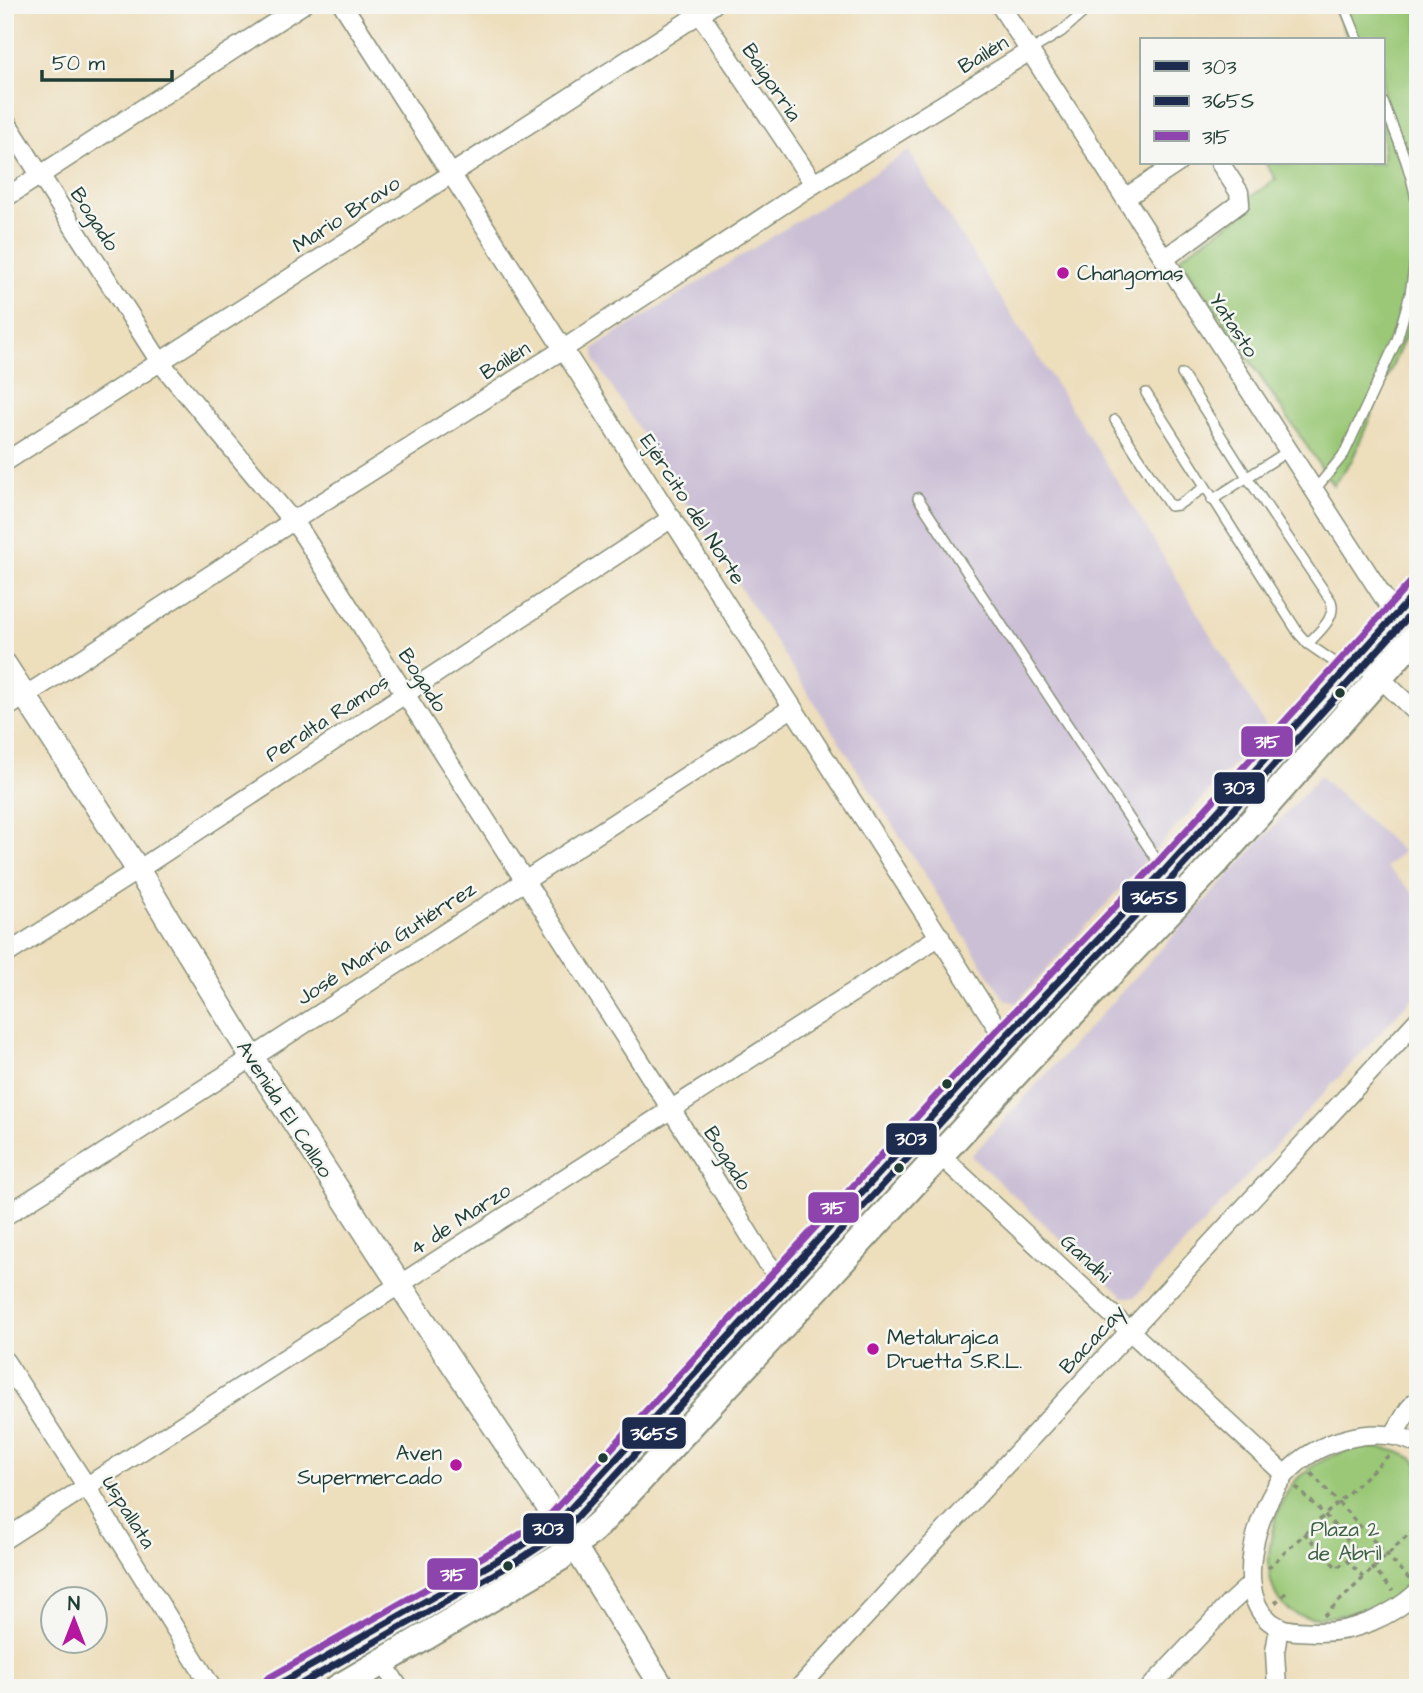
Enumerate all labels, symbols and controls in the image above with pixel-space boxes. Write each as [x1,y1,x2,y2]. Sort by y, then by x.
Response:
street label: Bailén [953,28,1014,81]
street label: Baigorria [733,37,809,128]
scale bar [42,38,172,82]
legend [1140,38,1384,164]
text: 50 m [52,49,106,78]
text: 303 [1202,53,1237,82]
text: 365S [1202,87,1254,116]
text: 315 [1202,123,1230,152]
street label: Mario Bravo [287,169,406,260]
street label: Bogado [61,182,126,258]
place label: Changomas [1077,259,1184,290]
marker: Changomas [1055,265,1071,281]
street label: Yatasto [1202,287,1265,363]
street label: Bailén [475,334,536,387]
street label: Ejército del Norte [633,428,752,590]
street label: Bogado [389,643,454,719]
street label: Peralta Ramos [260,668,395,769]
unlabelled marker [1333,686,1347,700]
line badge: 315 [1240,725,1294,758]
text: 315 [1253,729,1280,756]
line badge: 303 [1213,771,1266,805]
text: 303 [1222,775,1255,802]
street label: José María Gutiérrez [291,874,482,1012]
line badge: 365S [1121,880,1187,914]
text: 365S [1129,885,1178,912]
street label: Avenida El Callao [229,1035,340,1184]
unlabelled marker [940,1077,954,1091]
street label: Bogado [695,1121,759,1197]
line badge: 303 [885,1122,938,1156]
text: 303 [894,1126,927,1153]
unlabelled marker [892,1161,906,1175]
street label: 4 de Marzo [404,1176,517,1263]
line badge: 315 [807,1191,860,1224]
text: 315 [819,1195,846,1222]
street label: Gandhi [1054,1227,1118,1289]
street label: Bacacay [1053,1298,1134,1382]
place label: Metalurgica Druetta S.R.L. [887,1323,1022,1376]
marker: Metalurgica Druetta S.R.L. [865,1341,881,1357]
line badge: 365S [621,1416,687,1450]
text: 365S [629,1421,678,1448]
place label: Aven Supermercado [297,1439,442,1493]
unlabelled marker [596,1451,610,1465]
marker: Aven Supermercado [448,1457,464,1473]
street label: Uspallata [94,1470,163,1555]
line badge: 303 [522,1512,575,1545]
park label: Plaza 2 de Abril [1308,1515,1382,1568]
text: 303 [531,1516,564,1543]
line badge: 315 [426,1557,479,1591]
unlabelled marker [501,1559,515,1573]
text: 315 [439,1562,466,1589]
north arrow [38,1584,108,1654]
text: N [68,1591,80,1618]

